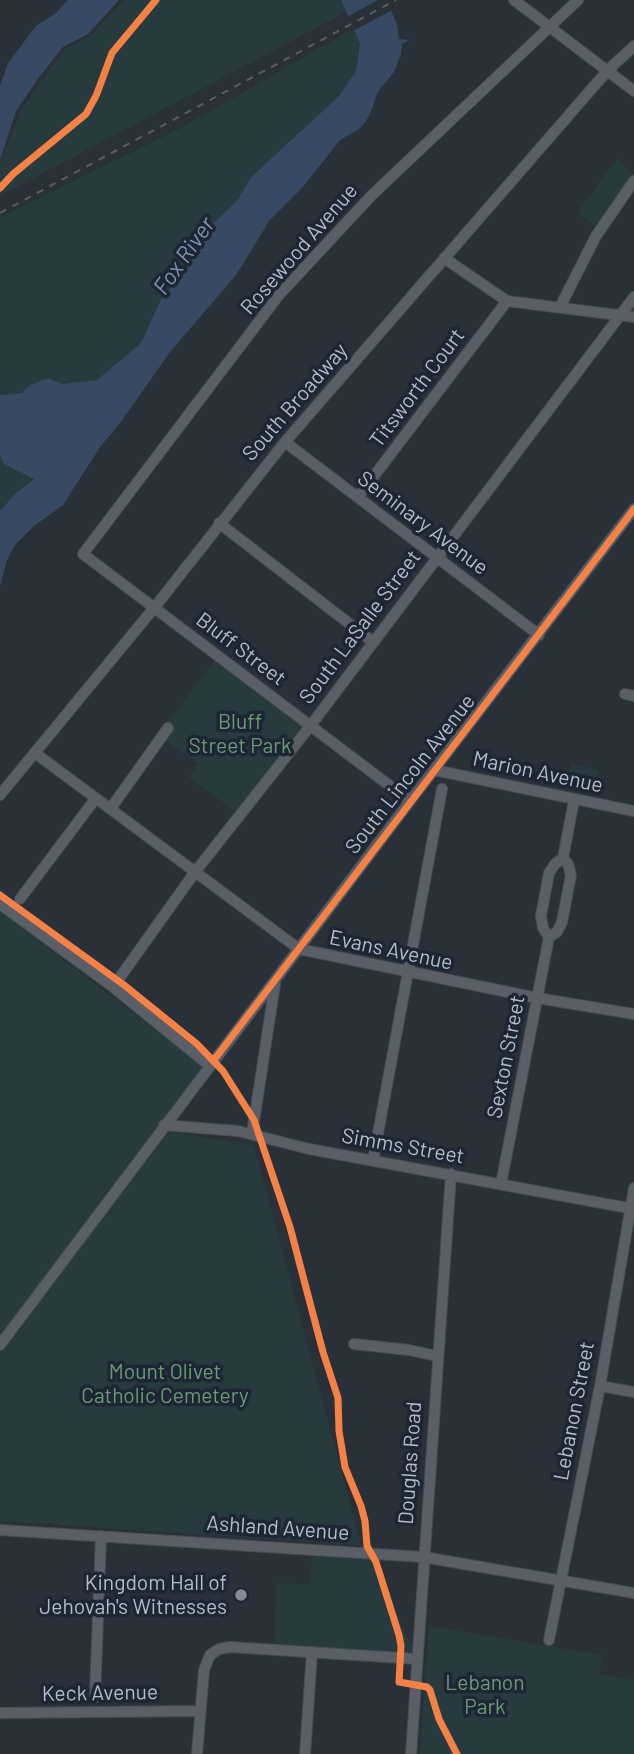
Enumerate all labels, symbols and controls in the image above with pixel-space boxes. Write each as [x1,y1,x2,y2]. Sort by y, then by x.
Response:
street label: Rosewood Avenue [235,178,363,320]
water label: Fox River [147,212,221,300]
street label: Titsworth Court [364,324,470,452]
street label: South Broadway [237,338,353,466]
street label: Seminary Avenue [353,466,493,580]
street label: South LaSalle Street [294,545,426,709]
street label: Bluff Street [191,607,291,691]
street label: South Lincoln Avenue [340,689,480,859]
park label: Bluff Street Park [189,709,291,759]
street label: Marion Avenue [471,746,605,798]
street label: Evans Avenue [327,925,455,975]
street label: Sexton Street [482,993,530,1121]
street label: Simms Street [340,1123,466,1169]
street label: Lebanon Street [548,1339,600,1483]
park label: Mount Olivet Catholic Cemetery [81,1359,249,1409]
street label: Douglas Road [393,1401,427,1525]
street label: Ashland Avenue [206,1510,350,1546]
place label: Kingdom Hall of Jehovah's Witnesses [39,1570,227,1620]
marker: Kingdom Hall of Jehovah's Witnesses [233,1587,249,1603]
park label: Lebanon Park [445,1670,525,1720]
street label: Keck Avenue [42,1679,158,1707]

